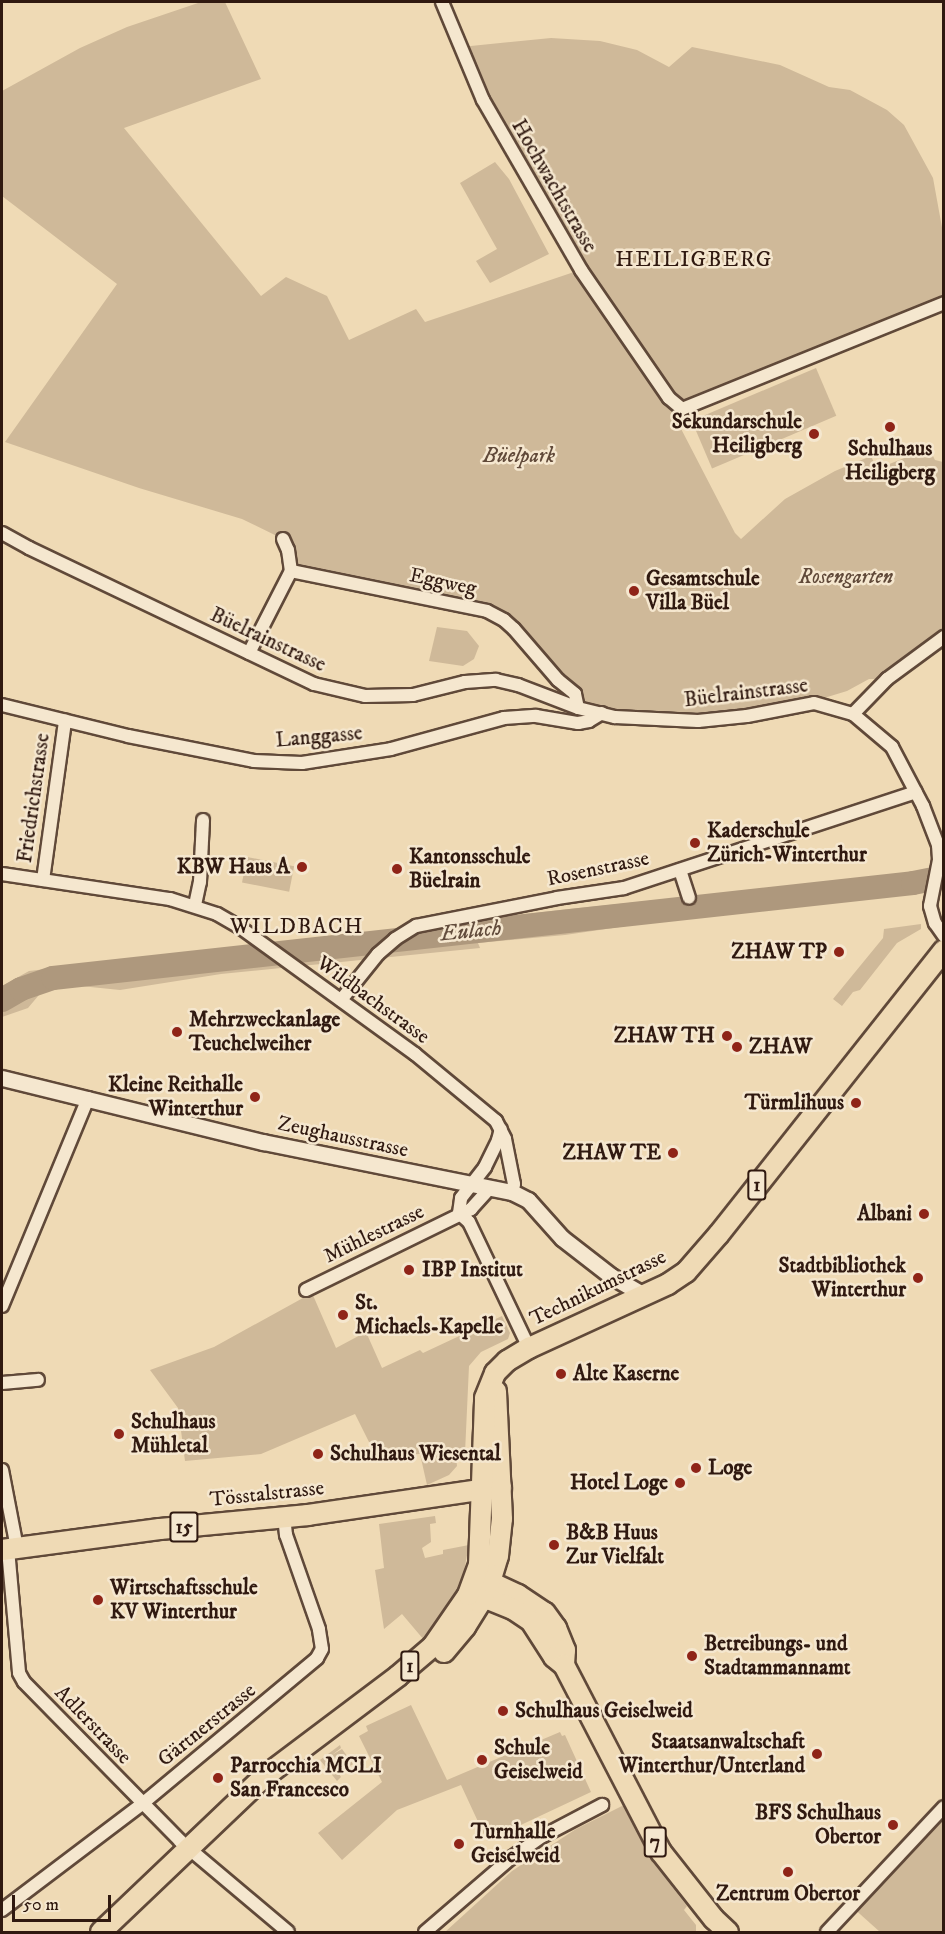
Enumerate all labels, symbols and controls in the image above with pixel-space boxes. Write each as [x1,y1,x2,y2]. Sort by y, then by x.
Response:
street label: Hochwachtstrasse [506,115,602,257]
district label: HEILIGBERG [615,247,773,273]
place label: Sekundarschule Heiligberg [672,409,802,459]
marker: Schulhaus Heiligberg [883,420,897,434]
marker: Sekundarschule Heiligberg [807,427,821,441]
place label: Schulhaus Heiligberg [845,436,935,486]
park label: Büelpark [483,443,555,469]
street label: Eggweg [407,563,479,601]
park label: Rosengarten [799,564,893,590]
place label: Gesamtschule Villa Büel [646,566,760,616]
marker: Gesamtschule Villa Büel [627,584,641,598]
street label: Büelrainstrasse [206,602,330,678]
street label: Büelrainstrasse [683,673,809,713]
street label: Langgasse [275,721,363,753]
street label: Friedrichstrasse [12,732,56,864]
place label: Kaderschule Zürich-Winterthur [707,818,867,868]
marker: Kaderschule Zürich-Winterthur [688,836,702,850]
place label: Kantonsschule Büelrain [409,844,530,894]
street label: Rosenstrasse [545,846,651,892]
place label: KBW Haus A [177,854,290,880]
marker: KBW Haus A [295,860,309,874]
marker: Kantonsschule Büelrain [390,862,404,876]
district label: WILDBACH [230,914,364,940]
water label: Eulach [439,915,503,947]
place label: ZHAW TP [731,939,827,965]
marker: ZHAW TP [832,945,846,959]
street label: Wildbachstrasse [312,951,434,1049]
place label: Mehrzweckanlage Teuchelweiher [189,1007,340,1057]
place label: ZHAW TH [614,1023,715,1049]
marker: Mehrzweckanlage Teuchelweiher [170,1025,184,1039]
marker: ZHAW TH [720,1029,734,1043]
place label: ZHAW [749,1034,812,1060]
marker: ZHAW [730,1040,744,1054]
place label: Kleine Reithalle Winterthur [108,1072,243,1122]
marker: Kleine Reithalle Winterthur [248,1090,262,1104]
place label: Türmlihuus [745,1090,844,1116]
marker: Türmlihuus [849,1096,863,1110]
street label: Zeughausstrasse [275,1111,411,1163]
place label: ZHAW TE [563,1140,661,1166]
marker: ZHAW TE [666,1146,680,1160]
road number: 1 [746,1168,768,1202]
street label: Mühlestrasse [320,1199,428,1269]
place label: Albani [857,1201,912,1227]
marker: Albani [917,1207,931,1221]
street label: Technikumstrasse [526,1244,670,1332]
place label: Stadtbibliothek Winterthur [778,1253,906,1303]
place label: IBP Institut [422,1257,523,1283]
marker: IBP Institut [400,1261,418,1279]
marker: Stadtbibliothek Winterthur [911,1271,925,1285]
place label: St. Michaels-Kapelle [355,1290,503,1340]
marker: St. Michaels-Kapelle [336,1308,350,1322]
place label: Alte Kaserne [573,1361,679,1387]
marker: Alte Kaserne [554,1367,568,1381]
place label: Schulhaus Mühletal [131,1409,215,1459]
marker: Schulhaus Mühletal [112,1427,126,1441]
place label: Schulhaus Wiesental [330,1441,501,1467]
marker: Schulhaus Wiesental [311,1447,325,1461]
place label: Loge [708,1455,752,1481]
marker: Loge [689,1461,703,1475]
place label: Hotel Loge [570,1470,668,1496]
street label: Tösstalstrasse [209,1475,325,1513]
marker: Hotel Loge [673,1476,687,1490]
road number: 15 [169,1510,199,1544]
place label: B&B Huus Zur Vielfalt [566,1520,664,1570]
marker: B&B Huus Zur Vielfalt [547,1538,561,1552]
place label: Wirtschaftsschule KV Winterthur [110,1575,258,1625]
marker: Wirtschaftsschule KV Winterthur [91,1593,105,1607]
place label: Betreibungs- und Stadtammannamt [704,1631,851,1681]
road number: 1 [400,1649,420,1683]
marker: Betreibungs- und Stadtammannamt [685,1649,699,1663]
street label: Gärtnerstrasse [153,1678,261,1772]
street label: Adlerstrasse [49,1680,137,1770]
place label: Schulhaus Geiselweid [515,1698,693,1724]
marker: Schulhaus Geiselweid [496,1704,510,1718]
place label: Staatsanwaltschaft Winterthur/Unterland [619,1729,805,1779]
place label: Schule Geiselweid [494,1735,583,1785]
marker: Staatsanwaltschaft Winterthur/Unterland [810,1747,824,1761]
place label: Parrocchia MCLI San Francesco [230,1753,382,1803]
marker: Schule Geiselweid [475,1753,489,1767]
marker: Parrocchia MCLI San Francesco [211,1771,225,1785]
place label: BFS Schulhaus Obertor [755,1800,881,1850]
marker: BFS Schulhaus Obertor [886,1818,900,1832]
place label: Turnhalle Geiselweid [471,1819,560,1869]
road number: 7 [643,1825,667,1859]
marker: Turnhalle Geiselweid [452,1837,466,1851]
marker: Zentrum Obertor [781,1865,795,1879]
place label: Zentrum Obertor [716,1881,860,1907]
scale bar [15,1883,114,1921]
text: 50 m [23,1894,59,1916]

